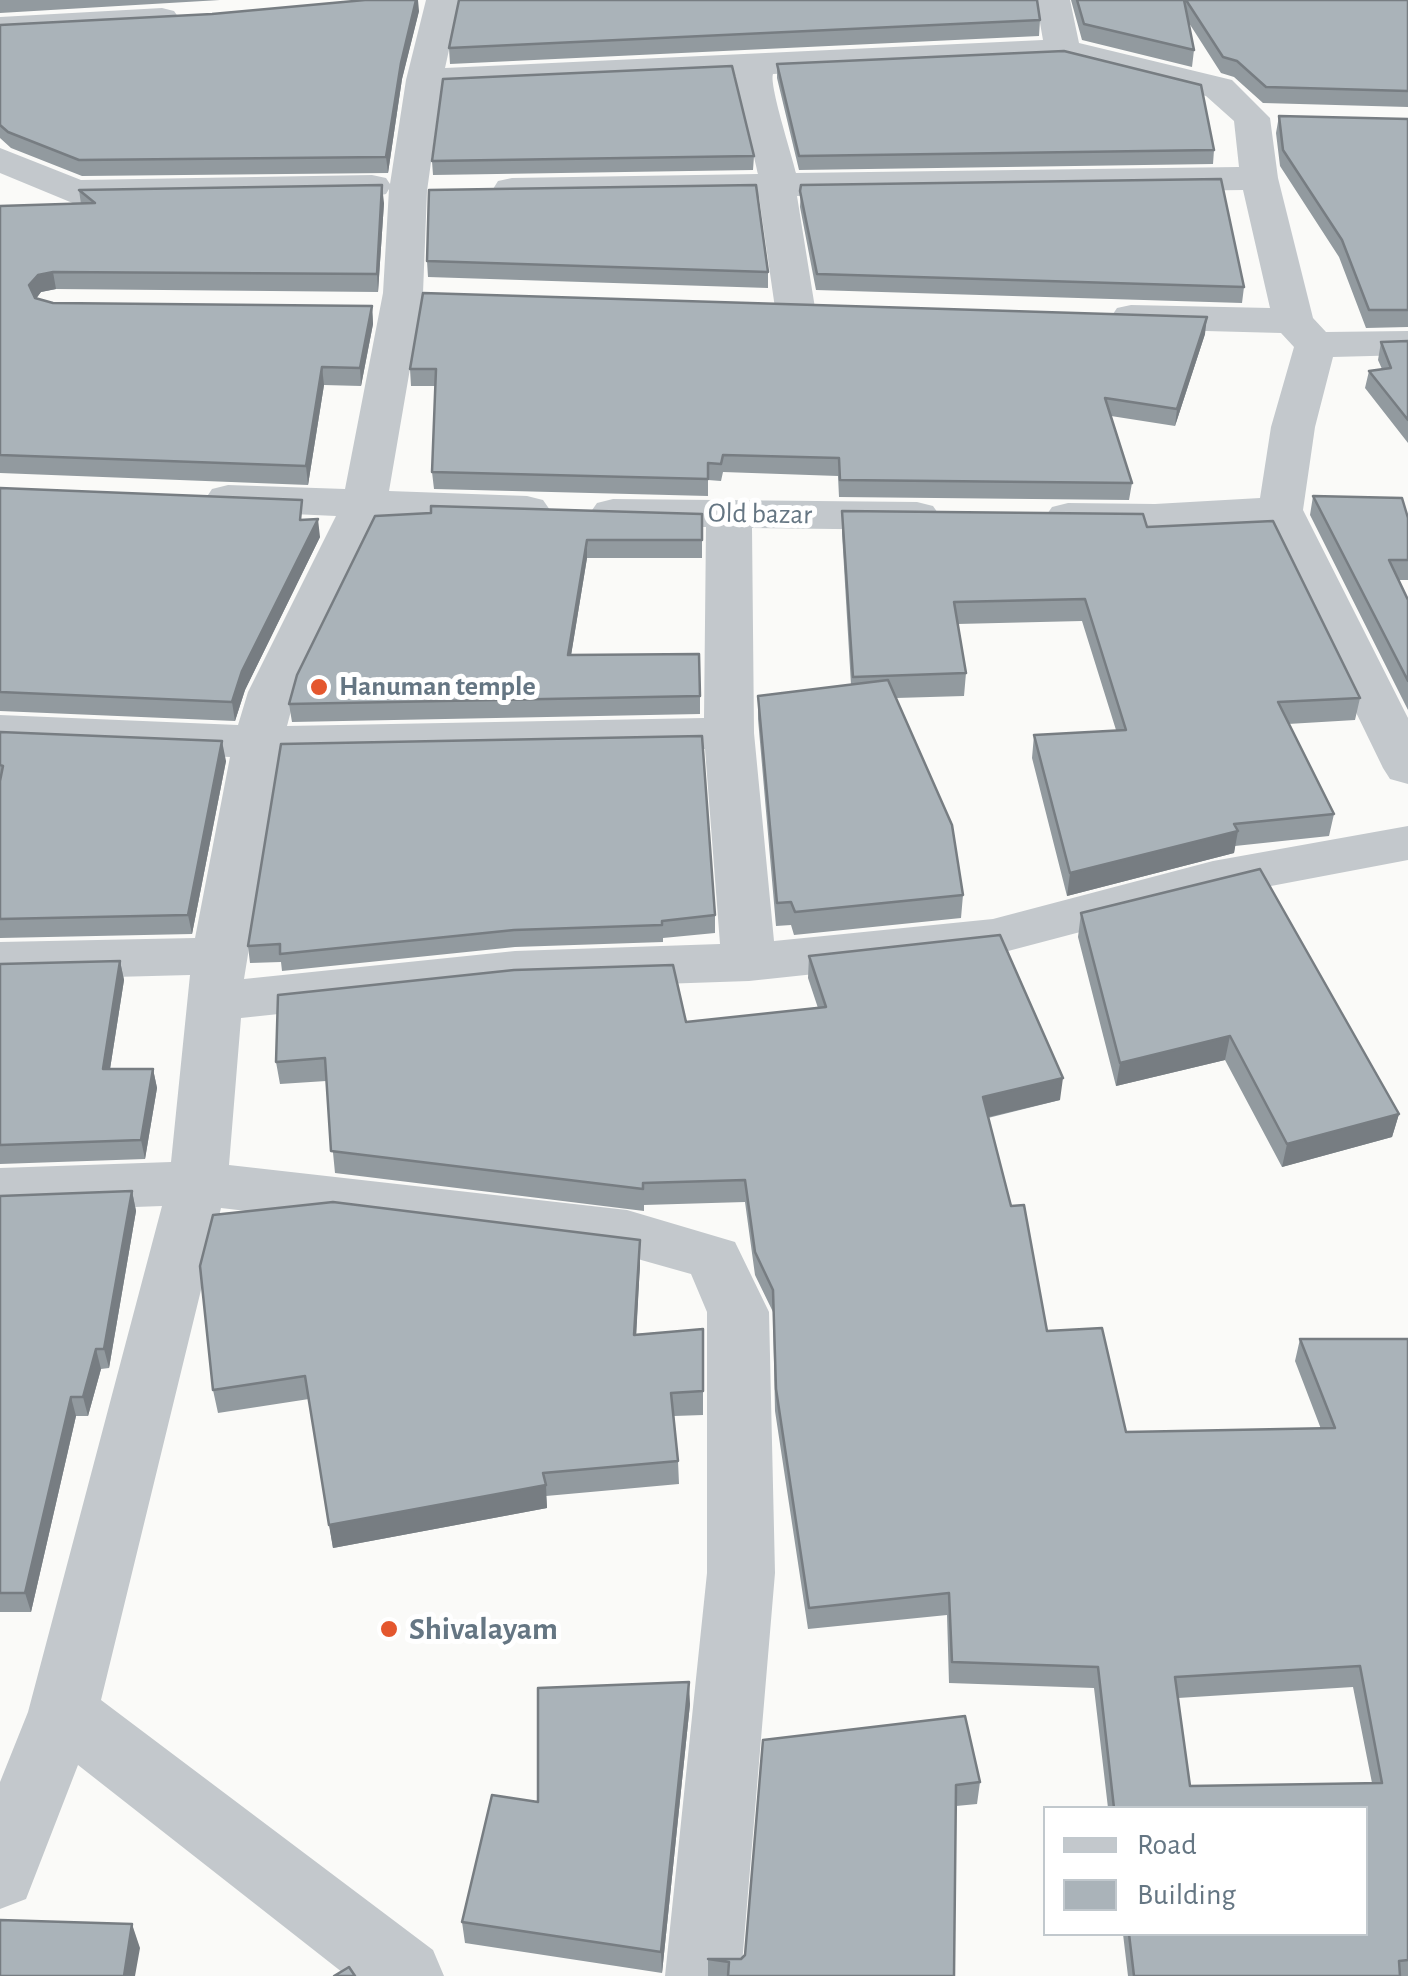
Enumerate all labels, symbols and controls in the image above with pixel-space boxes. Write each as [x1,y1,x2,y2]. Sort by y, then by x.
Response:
street label: Old bazar [708,496,812,532]
place label: Hanuman temple [339,670,536,704]
marker: Hanuman temple [308,676,330,698]
place label: Shivalayam [409,1610,558,1648]
marker: Shivalayam [378,1618,400,1640]
legend [1043,1806,1368,1936]
text: Road [1137,1830,1197,1860]
text: Building [1137,1880,1236,1910]

